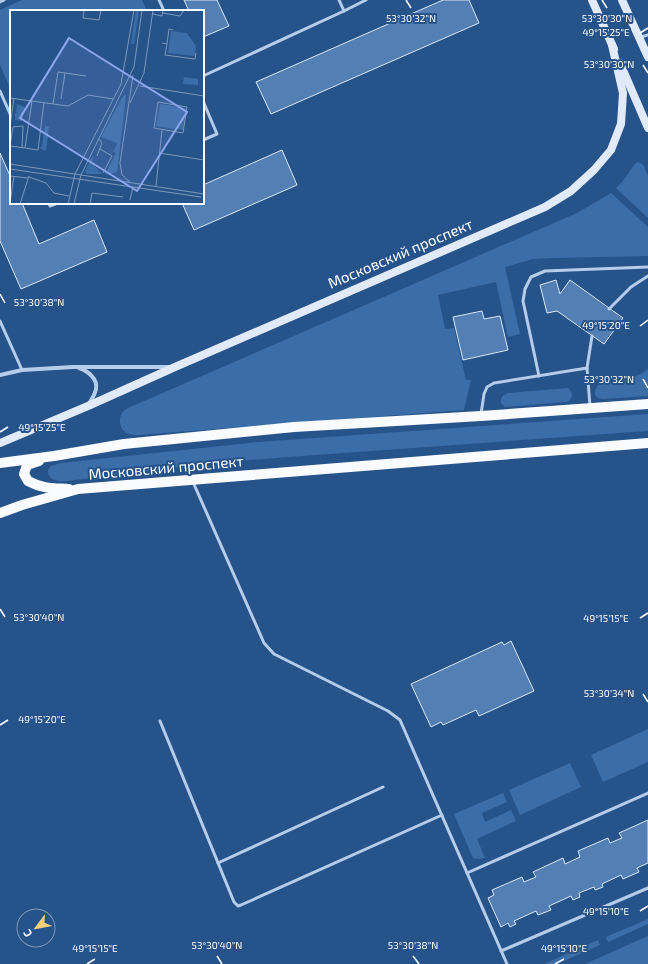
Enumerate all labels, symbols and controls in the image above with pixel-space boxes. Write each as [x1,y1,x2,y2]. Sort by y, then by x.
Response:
inset map [10,10,204,204]
text: 53°30'32"N [386,12,436,24]
text: 53°30'30"N [582,12,632,24]
text: 49°15'25"E [582,26,630,38]
text: 53°30'30"N [584,58,634,70]
street label: Московский проспект [325,214,475,292]
text: 53°30'38"N [14,296,64,308]
text: 49°15'20"E [582,319,630,331]
text: 53°30'32"N [584,373,634,385]
text: 49°15'25"E [18,421,66,433]
street label: Московский проспект [88,451,244,483]
text: 53°30'40"N [14,611,64,623]
text: 49°15'15"E [583,612,629,624]
text: 53°30'34"N [584,687,634,699]
text: 49°15'20"E [18,713,66,725]
text: 49°15'10"E [583,905,629,917]
north arrow [16,908,56,948]
text: С [20,927,34,940]
text: 53°30'40"N [192,939,242,951]
text: 53°30'38"N [388,939,438,951]
text: 49°15'15"E [72,942,118,954]
text: 49°15'10"E [541,942,587,954]

